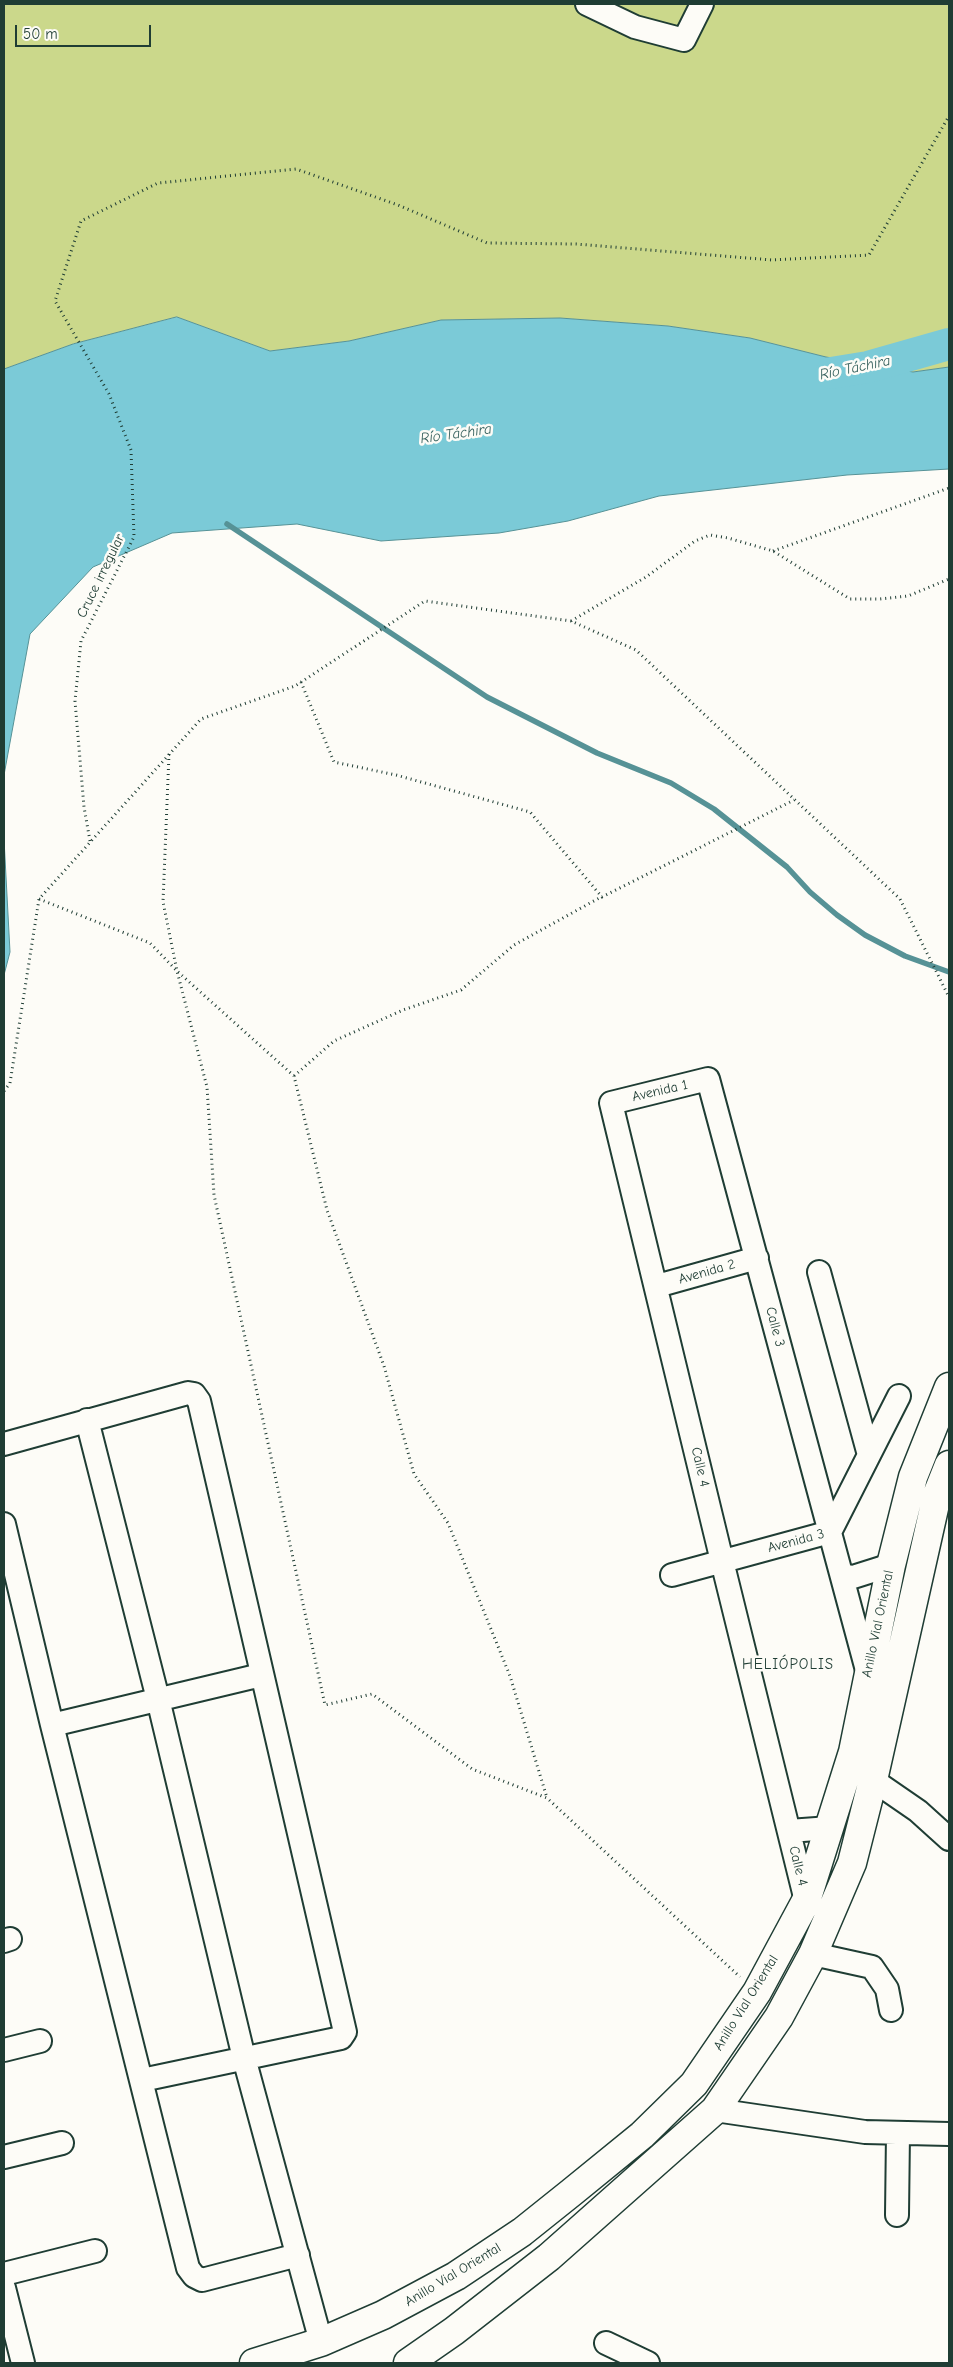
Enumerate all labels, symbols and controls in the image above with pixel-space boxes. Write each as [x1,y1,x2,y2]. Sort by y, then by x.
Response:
scale bar [18,15,154,47]
text: 50 m [23,25,58,43]
water label: Río Táchira [818,352,892,384]
water label: Río Táchira [419,420,493,448]
street label: Cruce irregular [73,531,129,621]
street label: Avenida 1 [631,1076,689,1106]
street label: Avenida 2 [677,1256,737,1288]
street label: Calle 3 [762,1305,788,1349]
street label: Calle 4 [687,1445,713,1489]
street label: Avenida 3 [766,1525,826,1557]
street label: Anillo Vial Oriental [858,1569,898,1679]
district label: HELIÓPOLIS [741,1656,835,1674]
street label: Calle 4 [785,1844,811,1888]
street label: Anillo Vial Oriental [710,1952,782,2054]
street label: Anillo Vial Oriental [402,2240,504,2310]

